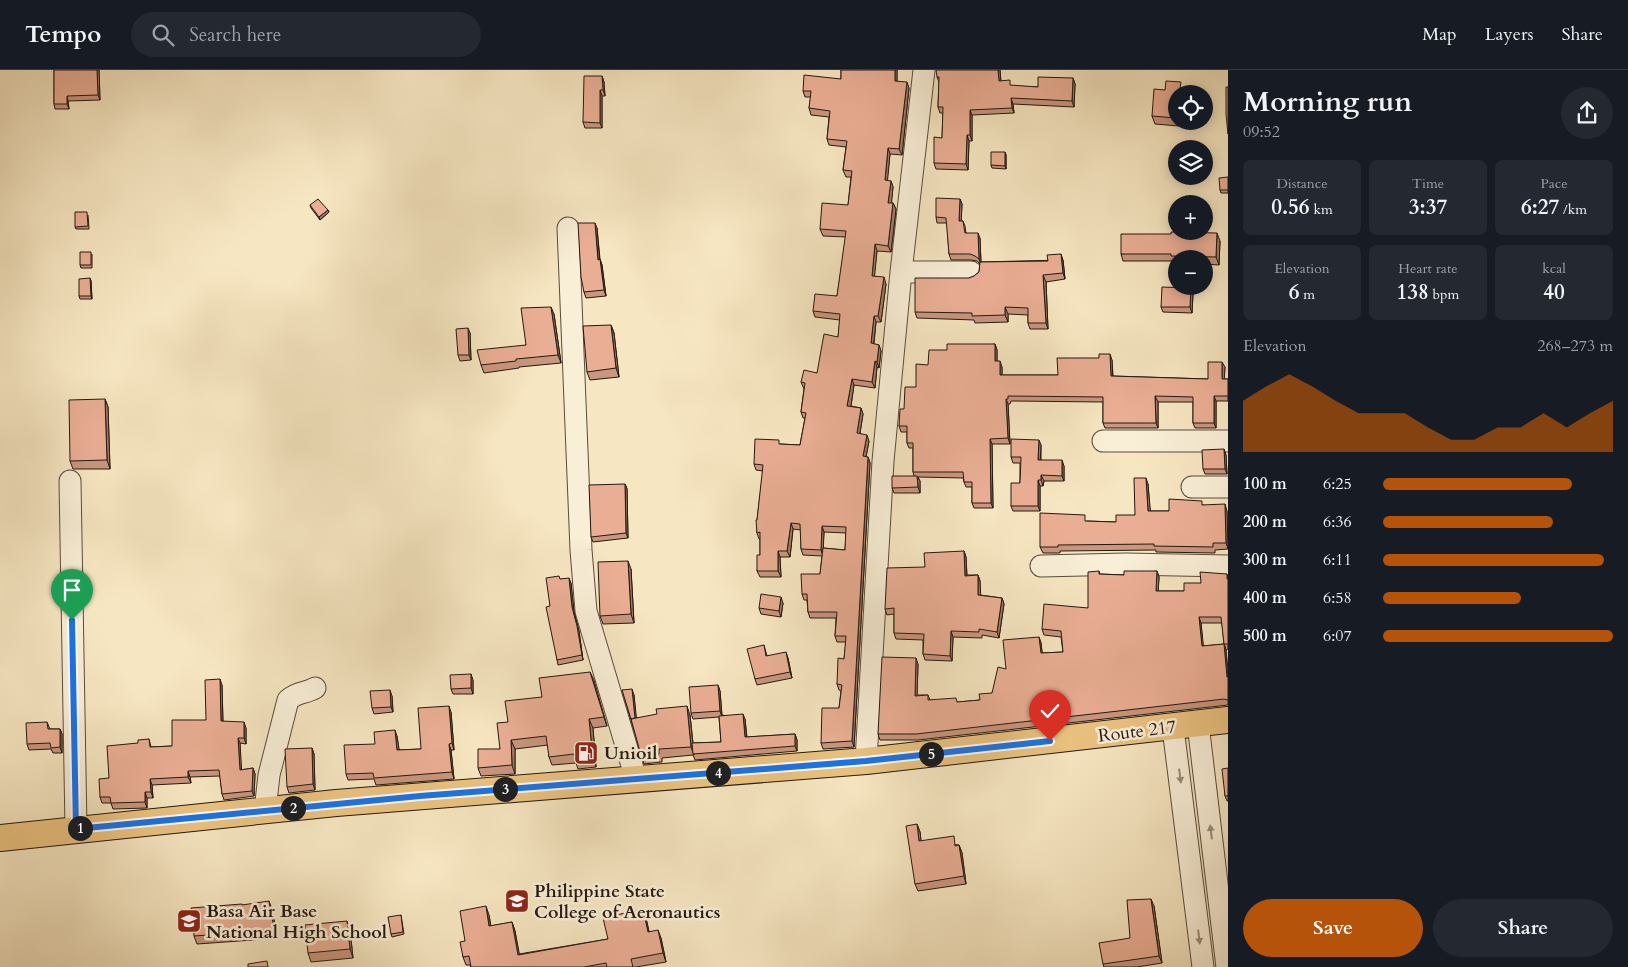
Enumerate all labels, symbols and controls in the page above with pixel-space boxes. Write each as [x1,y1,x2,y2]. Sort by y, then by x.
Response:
search box [131,12,481,57]
text: Tempo [25,18,101,51]
icon: search [149,21,177,49]
text: Search here [189,22,281,48]
text: Map [1422,22,1457,47]
text: Layers [1485,22,1534,47]
text: Share [1562,22,1603,47]
text: Morning run [1243,83,1412,121]
map controls [1168,85,1213,295]
button: locate [1168,85,1213,130]
button: share [1561,87,1613,139]
text: 09:52 [1243,121,1280,143]
button: layers [1168,140,1213,185]
text: Distance [1276,174,1328,193]
text: Time [1412,174,1444,193]
text: Pace [1540,174,1568,193]
text: 0.56 [1271,193,1310,222]
text: 3:37 [1409,193,1447,222]
text: 6:27 [1521,193,1559,222]
button: + [1168,195,1213,240]
text: km [1310,200,1333,219]
text: /km [1559,200,1587,219]
button: − [1168,250,1213,295]
text: Elevation [1274,259,1330,278]
text: Heart rate [1398,259,1458,278]
text: kcal [1542,259,1566,278]
text: 6 [1289,278,1300,307]
text: 138 [1397,278,1429,307]
text: 40 [1543,278,1565,307]
text: m [1300,285,1315,304]
text: bpm [1429,285,1459,304]
text: Elevation [1243,335,1307,357]
text: 268–273 m [1537,335,1613,357]
text: 100 m [1243,473,1287,495]
text: 6:25 [1323,473,1352,495]
text: 200 m [1243,511,1287,533]
text: 6:36 [1323,511,1352,533]
text: 300 m [1243,549,1287,571]
text: 6:11 [1323,549,1352,571]
pin [51,569,93,620]
icon: arrive [58,576,86,604]
text: 400 m [1243,587,1287,609]
text: 6:58 [1323,587,1352,609]
text: 500 m [1243,625,1287,647]
text: 6:07 [1323,625,1352,647]
pin [1029,690,1071,741]
icon: check [1036,697,1064,725]
street label: Route 217 [1097,714,1178,749]
fuel station icon: Unioil [573,740,599,766]
place label: Unioil [604,741,658,766]
pin: 5 [918,742,944,766]
text: 5 [928,745,935,764]
pin: 4 [706,760,730,786]
text: 4 [715,764,722,783]
one-way arrow [1176,768,1184,784]
pin: 3 [492,776,518,802]
text: 3 [502,780,509,799]
pin: 2 [280,796,306,820]
text: 2 [290,799,297,818]
pin: 1 [68,816,92,840]
text: 1 [77,819,84,838]
one-way arrow [1207,823,1215,839]
place label: Philippine State College of Aeronautics [534,879,720,925]
school or university icon: Philippine State College of Aeronautics [504,888,530,914]
place label: Basa Air Base National High School [206,899,387,945]
button: Save [1243,899,1423,957]
button: Share [1433,899,1613,957]
school or university icon: Basa Air Base National High School [176,908,202,934]
one-way arrow [1195,930,1203,946]

